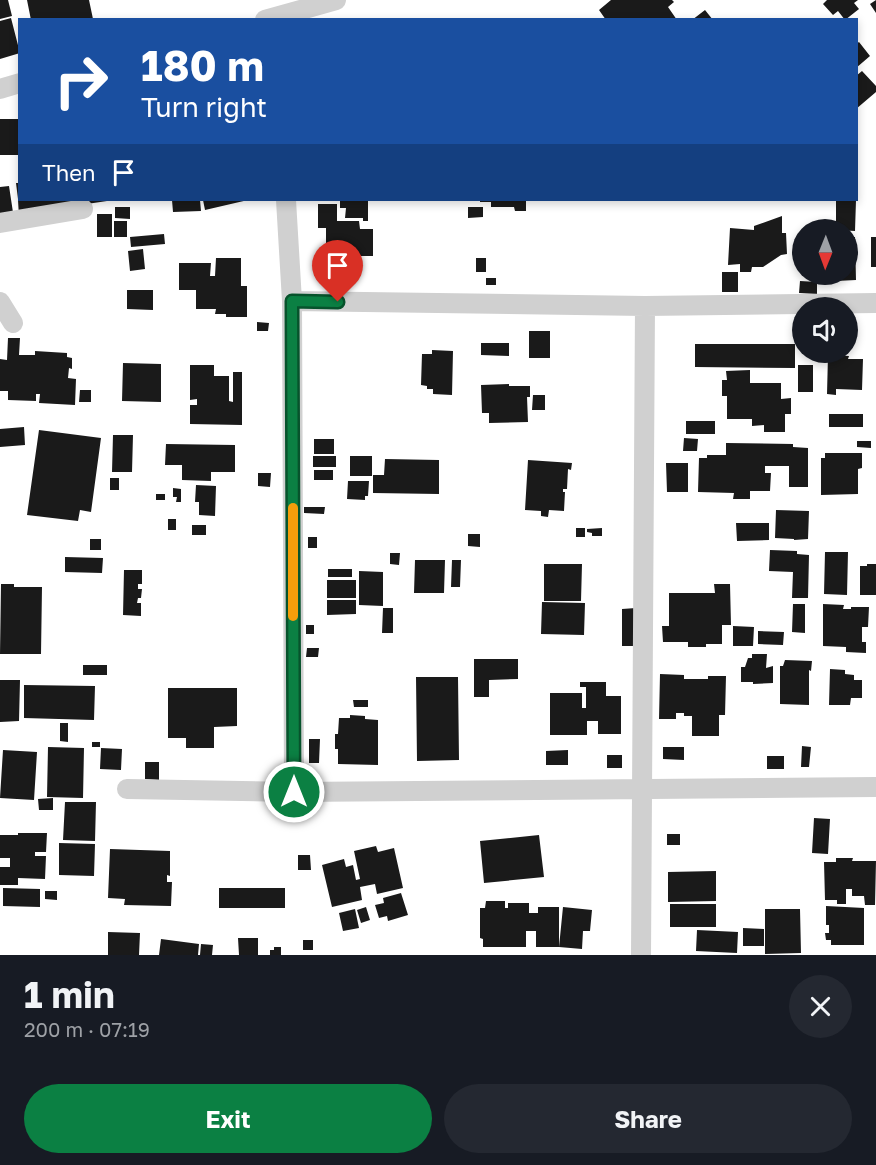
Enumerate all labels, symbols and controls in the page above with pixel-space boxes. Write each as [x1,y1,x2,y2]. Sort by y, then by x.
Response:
text: 180 m [141,40,264,90]
icon: right [42,42,120,120]
text: Turn right [141,91,267,123]
icon: arrive [107,156,140,189]
text: Then [42,159,95,186]
north arrow [792,219,858,285]
map controls [792,219,858,363]
pin [312,240,363,302]
icon: arrive [321,249,354,282]
button: sound [792,297,858,363]
position arrow [262,760,326,824]
text: 1 min [24,973,115,1016]
button: close [789,975,852,1038]
text: 200 m · 07:19 [24,1017,150,1041]
button: Exit [24,1084,432,1153]
button: Share [444,1084,852,1153]

